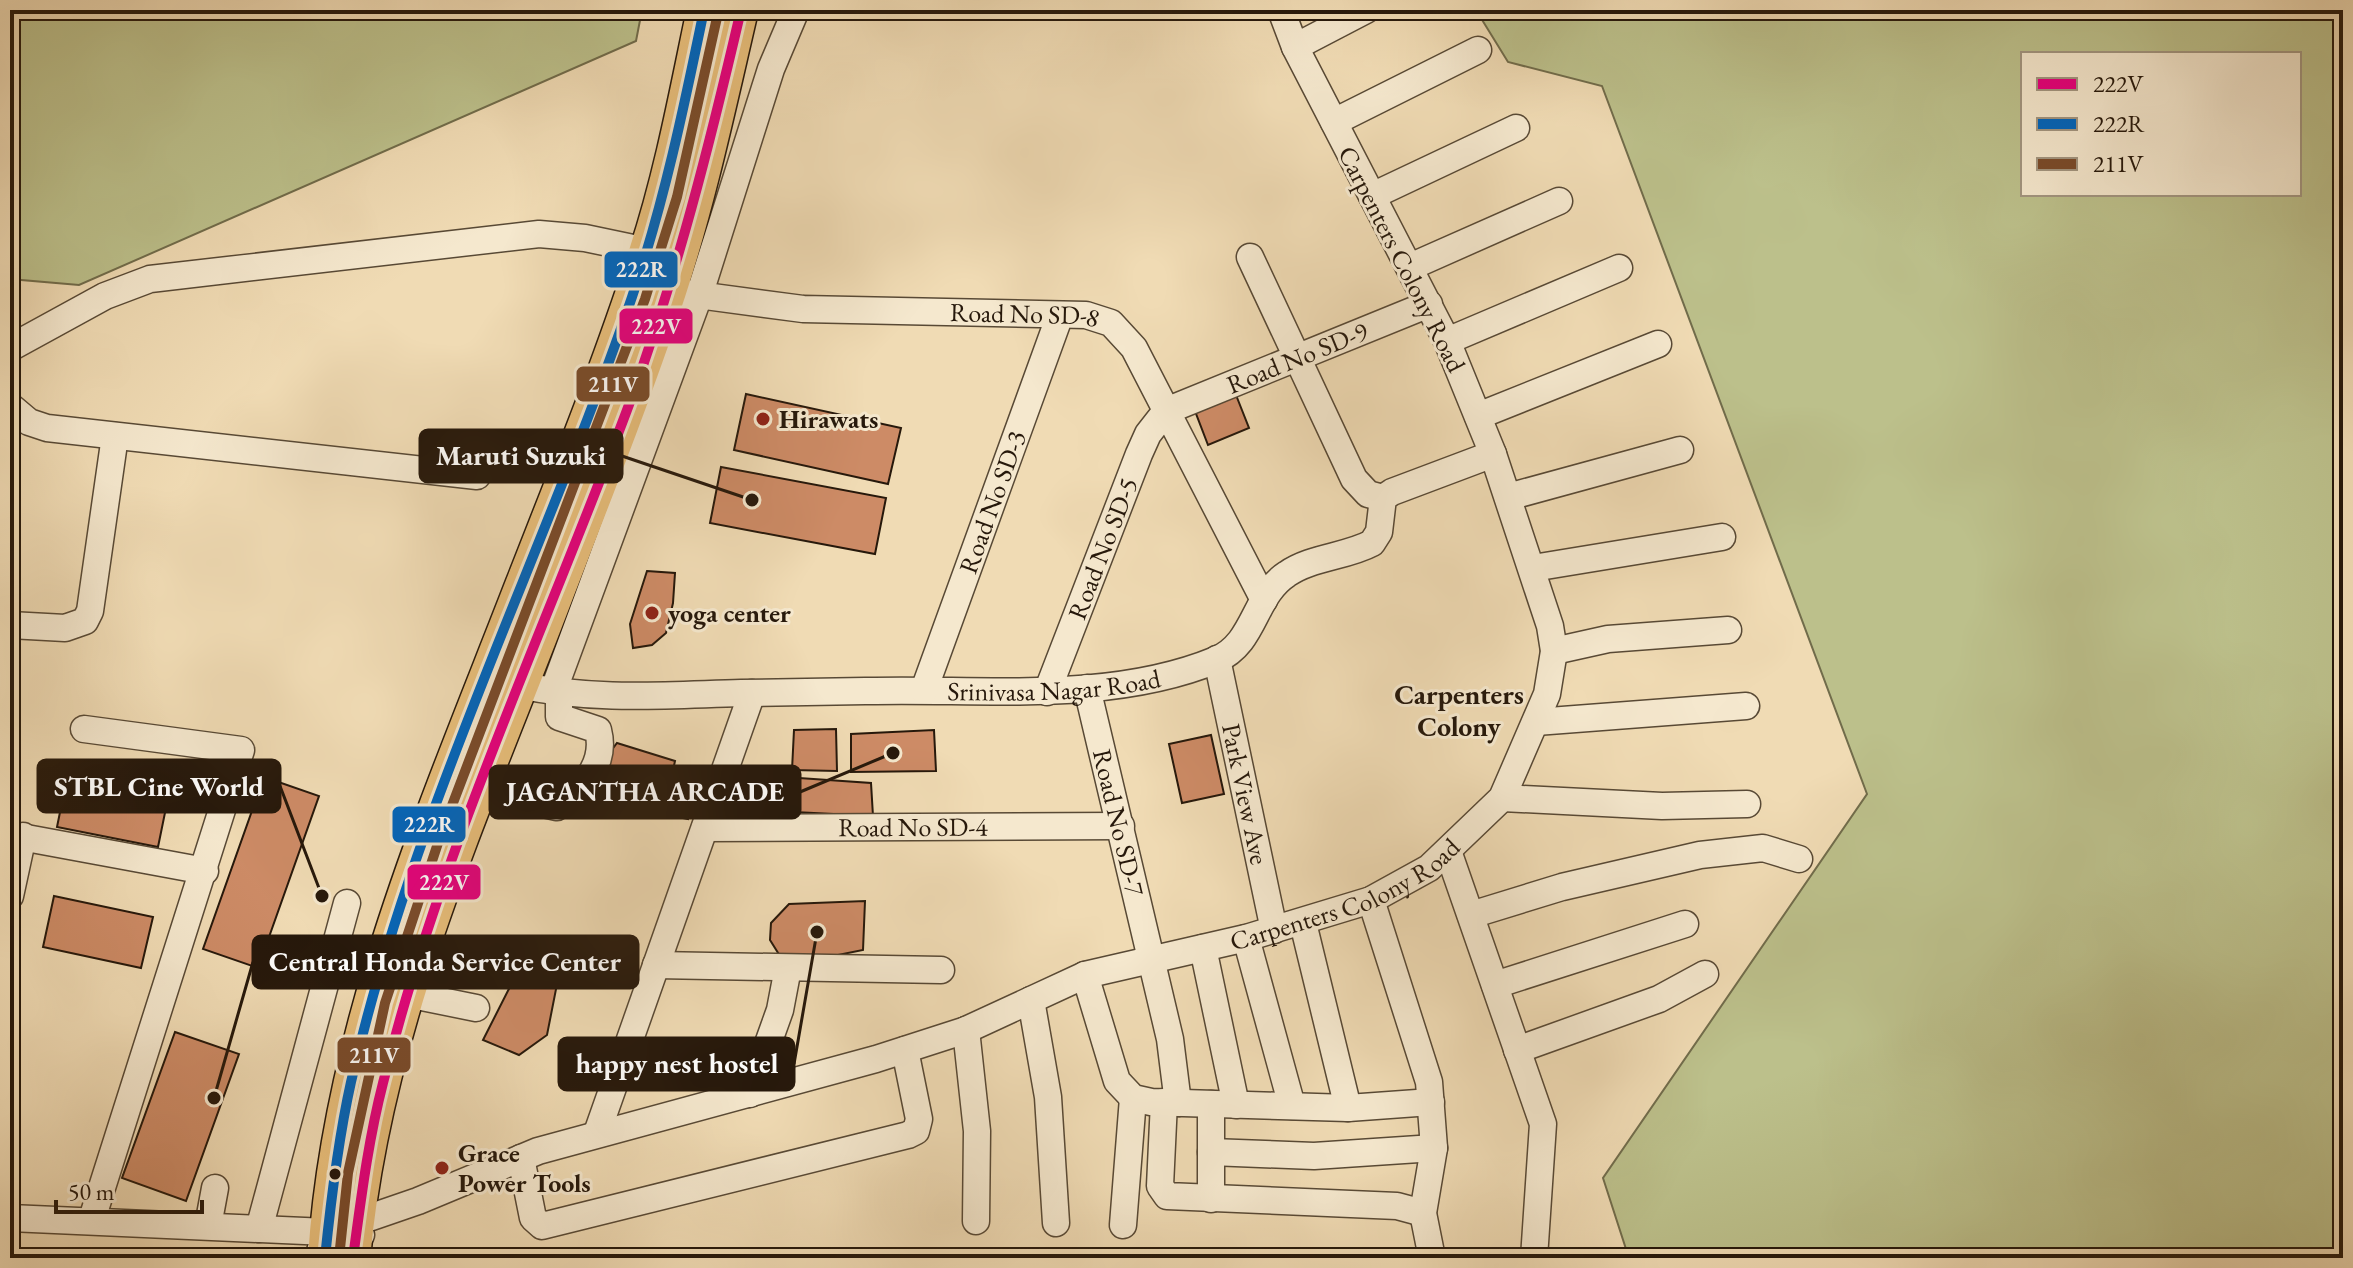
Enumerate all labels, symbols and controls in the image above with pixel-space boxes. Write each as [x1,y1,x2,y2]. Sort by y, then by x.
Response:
legend [2021,52,2301,196]
text: 222V [2093,68,2145,99]
text: 222R [2093,108,2146,139]
street label: Carpenters Colony Road [1330,140,1474,378]
text: 211V [2093,148,2145,179]
line badge: 222R [603,250,679,289]
text: 222R [615,255,667,284]
street label: Road No SD-8 [950,295,1104,335]
line badge: 222V [618,307,694,345]
text: 222V [631,312,682,341]
street label: Road No SD-9 [1222,313,1373,402]
line badge: 211V [575,365,651,403]
text: 211V [588,370,639,399]
place label: Hirawats [779,402,878,436]
marker: Hirawats [754,410,772,428]
street label: Road No SD-3 [951,426,1034,578]
callout: Maruti Suzuki [420,430,622,482]
text: Maruti Suzuki [436,437,606,473]
street label: Road No SD-5 [1060,472,1145,624]
place label: yoga center [668,596,791,630]
marker: yoga center [643,604,661,622]
street label: Srinivasa Nagar Road [947,661,1164,708]
district label: Carpenters Colony [1394,676,1524,744]
street label: Park View Ave [1214,721,1277,868]
street label: Road No SD-7 [1085,746,1153,900]
callout: STBL Cine World [38,760,280,812]
callout: JAGANTHA ARCADE [490,766,800,818]
text: STBL Cine World [54,768,265,804]
text: JAGANTHA ARCADE [503,773,784,809]
line badge: 222R [391,805,467,844]
text: 222R [403,810,455,839]
street label: Road No SD-4 [838,810,988,844]
street label: Carpenters Colony Road [1227,830,1468,958]
line badge: 222V [406,863,482,901]
text: 222V [419,868,470,897]
callout: Central Honda Service Center [253,936,638,988]
text: Central Honda Service Center [269,943,622,979]
line badge: 211V [336,1036,412,1074]
callout: happy nest hostel [559,1038,794,1090]
text: 211V [349,1041,400,1070]
text: happy nest hostel [575,1045,779,1081]
place label: Grace Power Tools [458,1136,591,1200]
marker: Grace Power Tools [433,1159,451,1177]
scale bar [56,1164,202,1214]
unlabelled marker [327,1166,343,1182]
text: 50 m [68,1176,115,1207]

